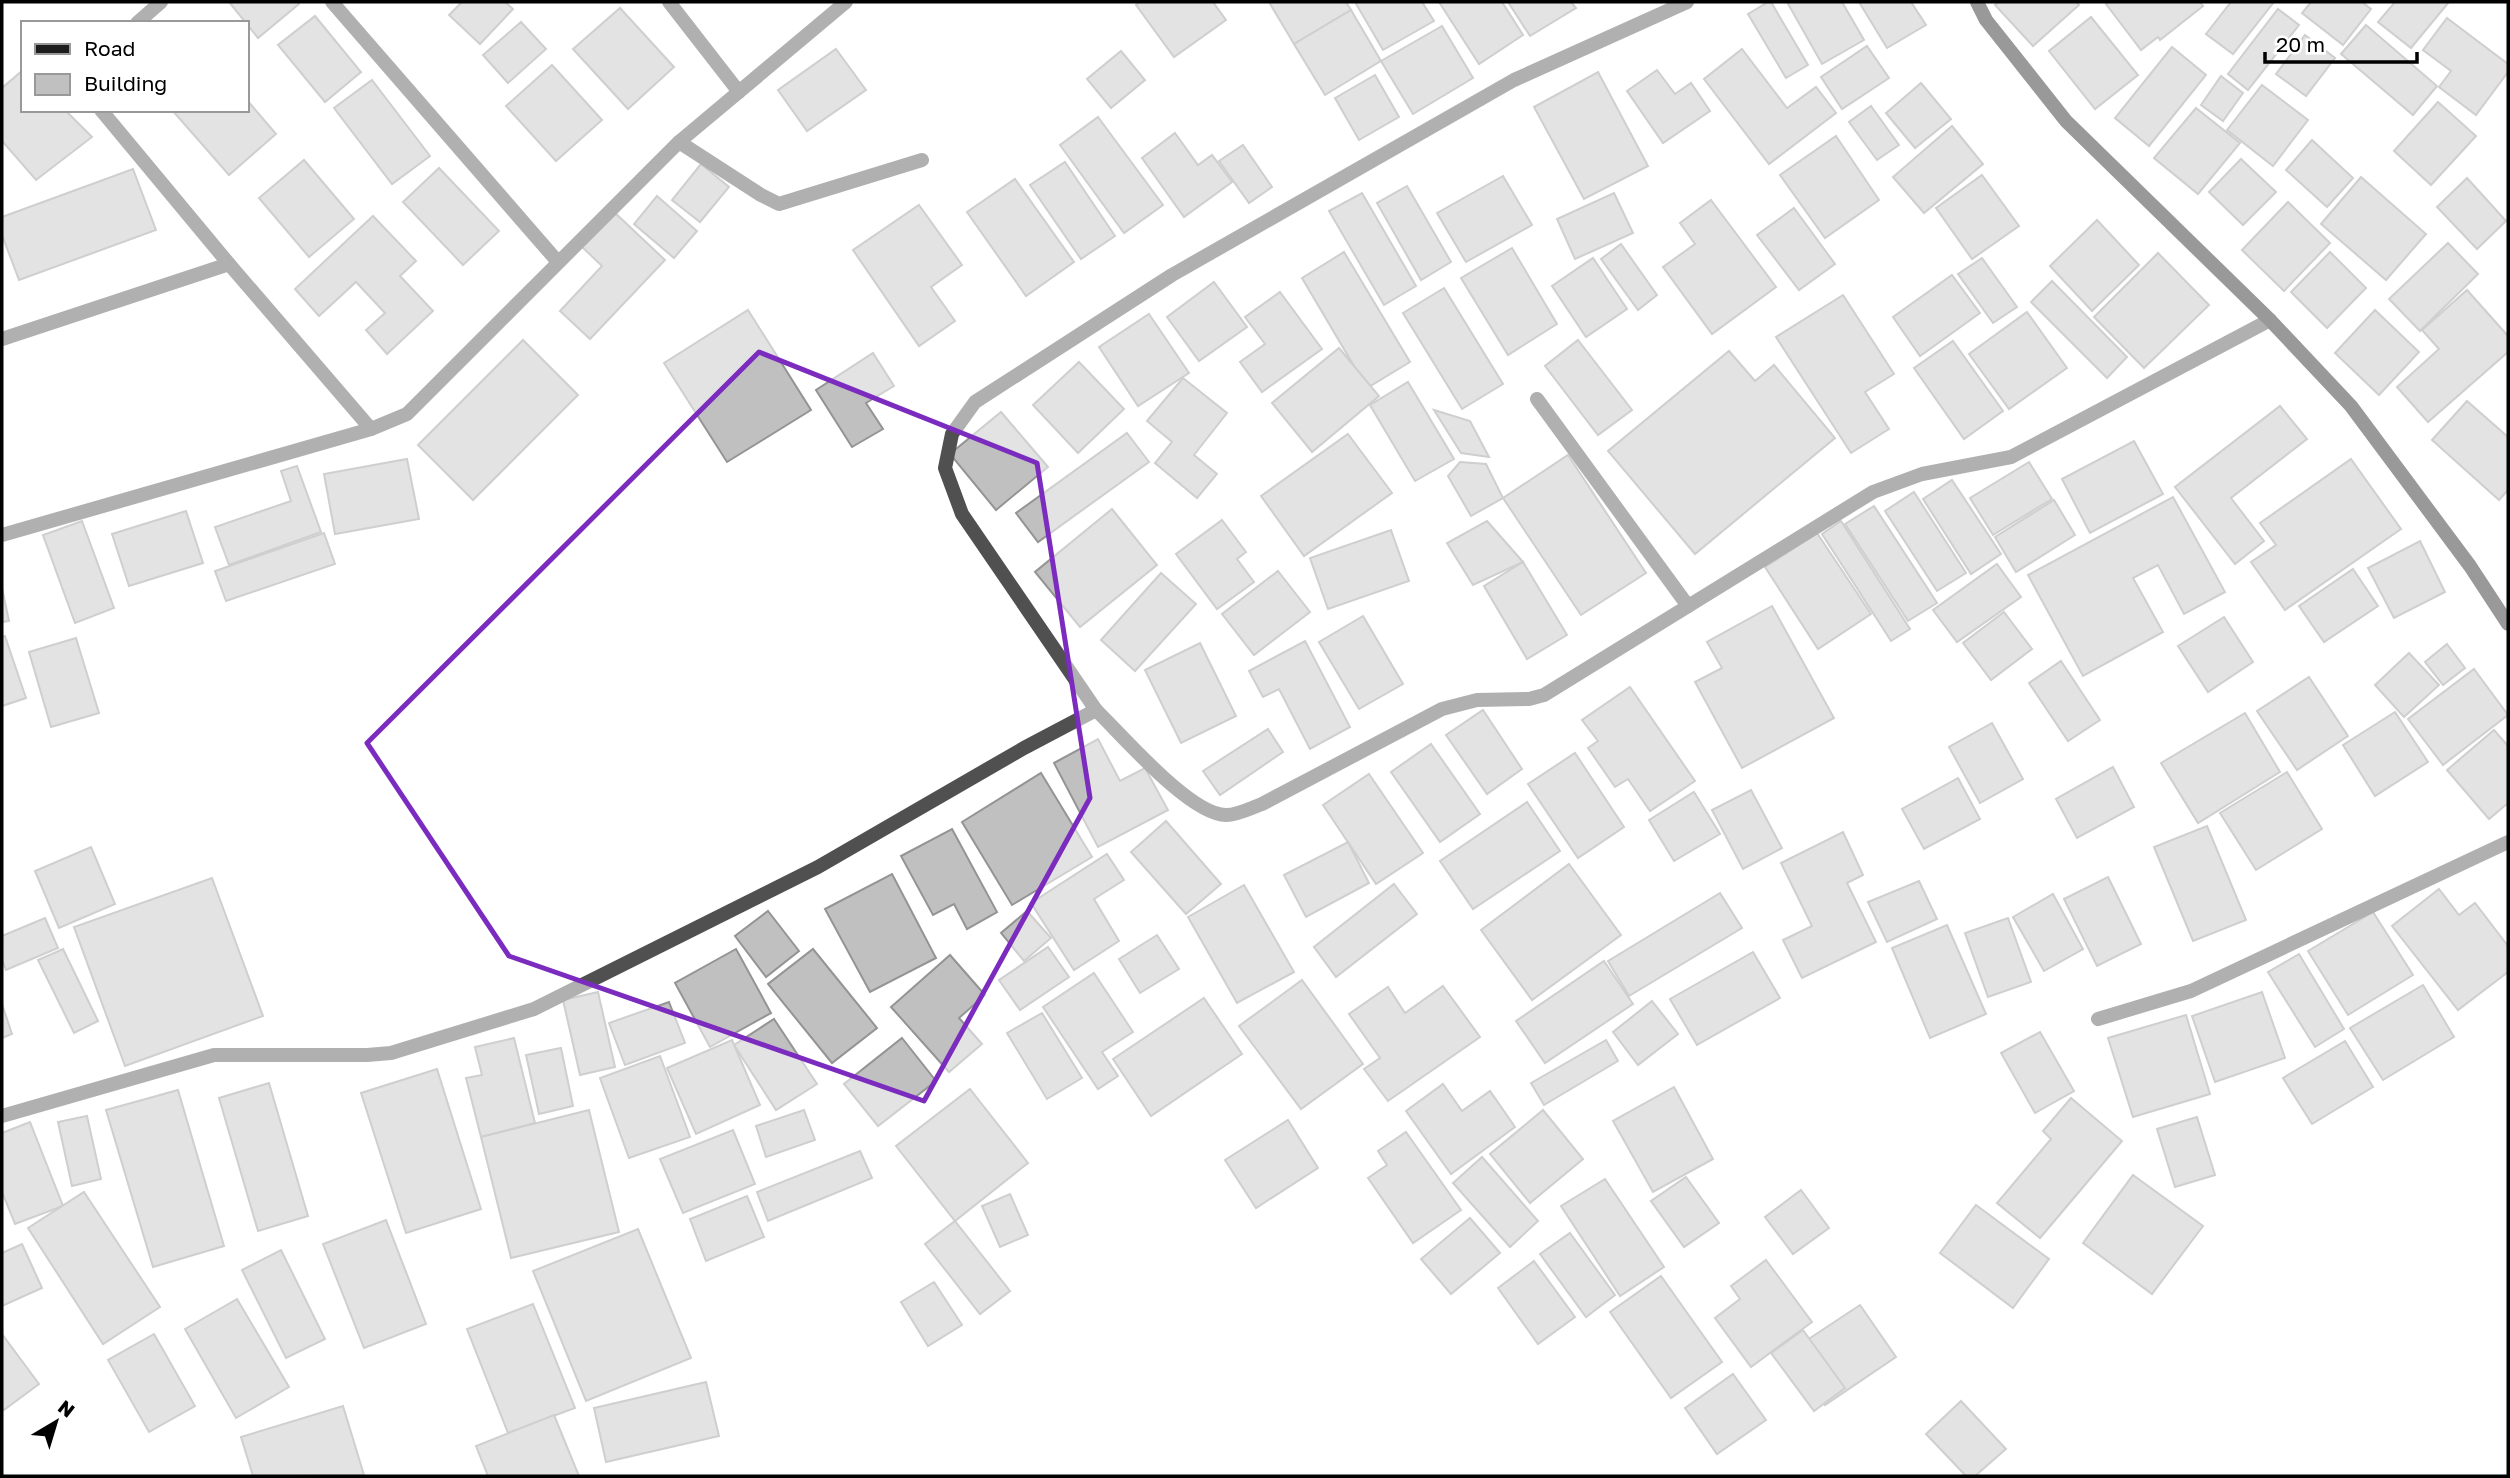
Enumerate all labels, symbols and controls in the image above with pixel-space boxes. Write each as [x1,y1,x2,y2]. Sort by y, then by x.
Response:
legend [21,21,248,112]
scale bar [2265,21,2417,65]
text: 20 m [2276,31,2325,57]
text: Road [84,35,135,61]
text: Building [84,70,167,96]
north arrow [21,1387,91,1457]
text: N [54,1395,80,1422]

